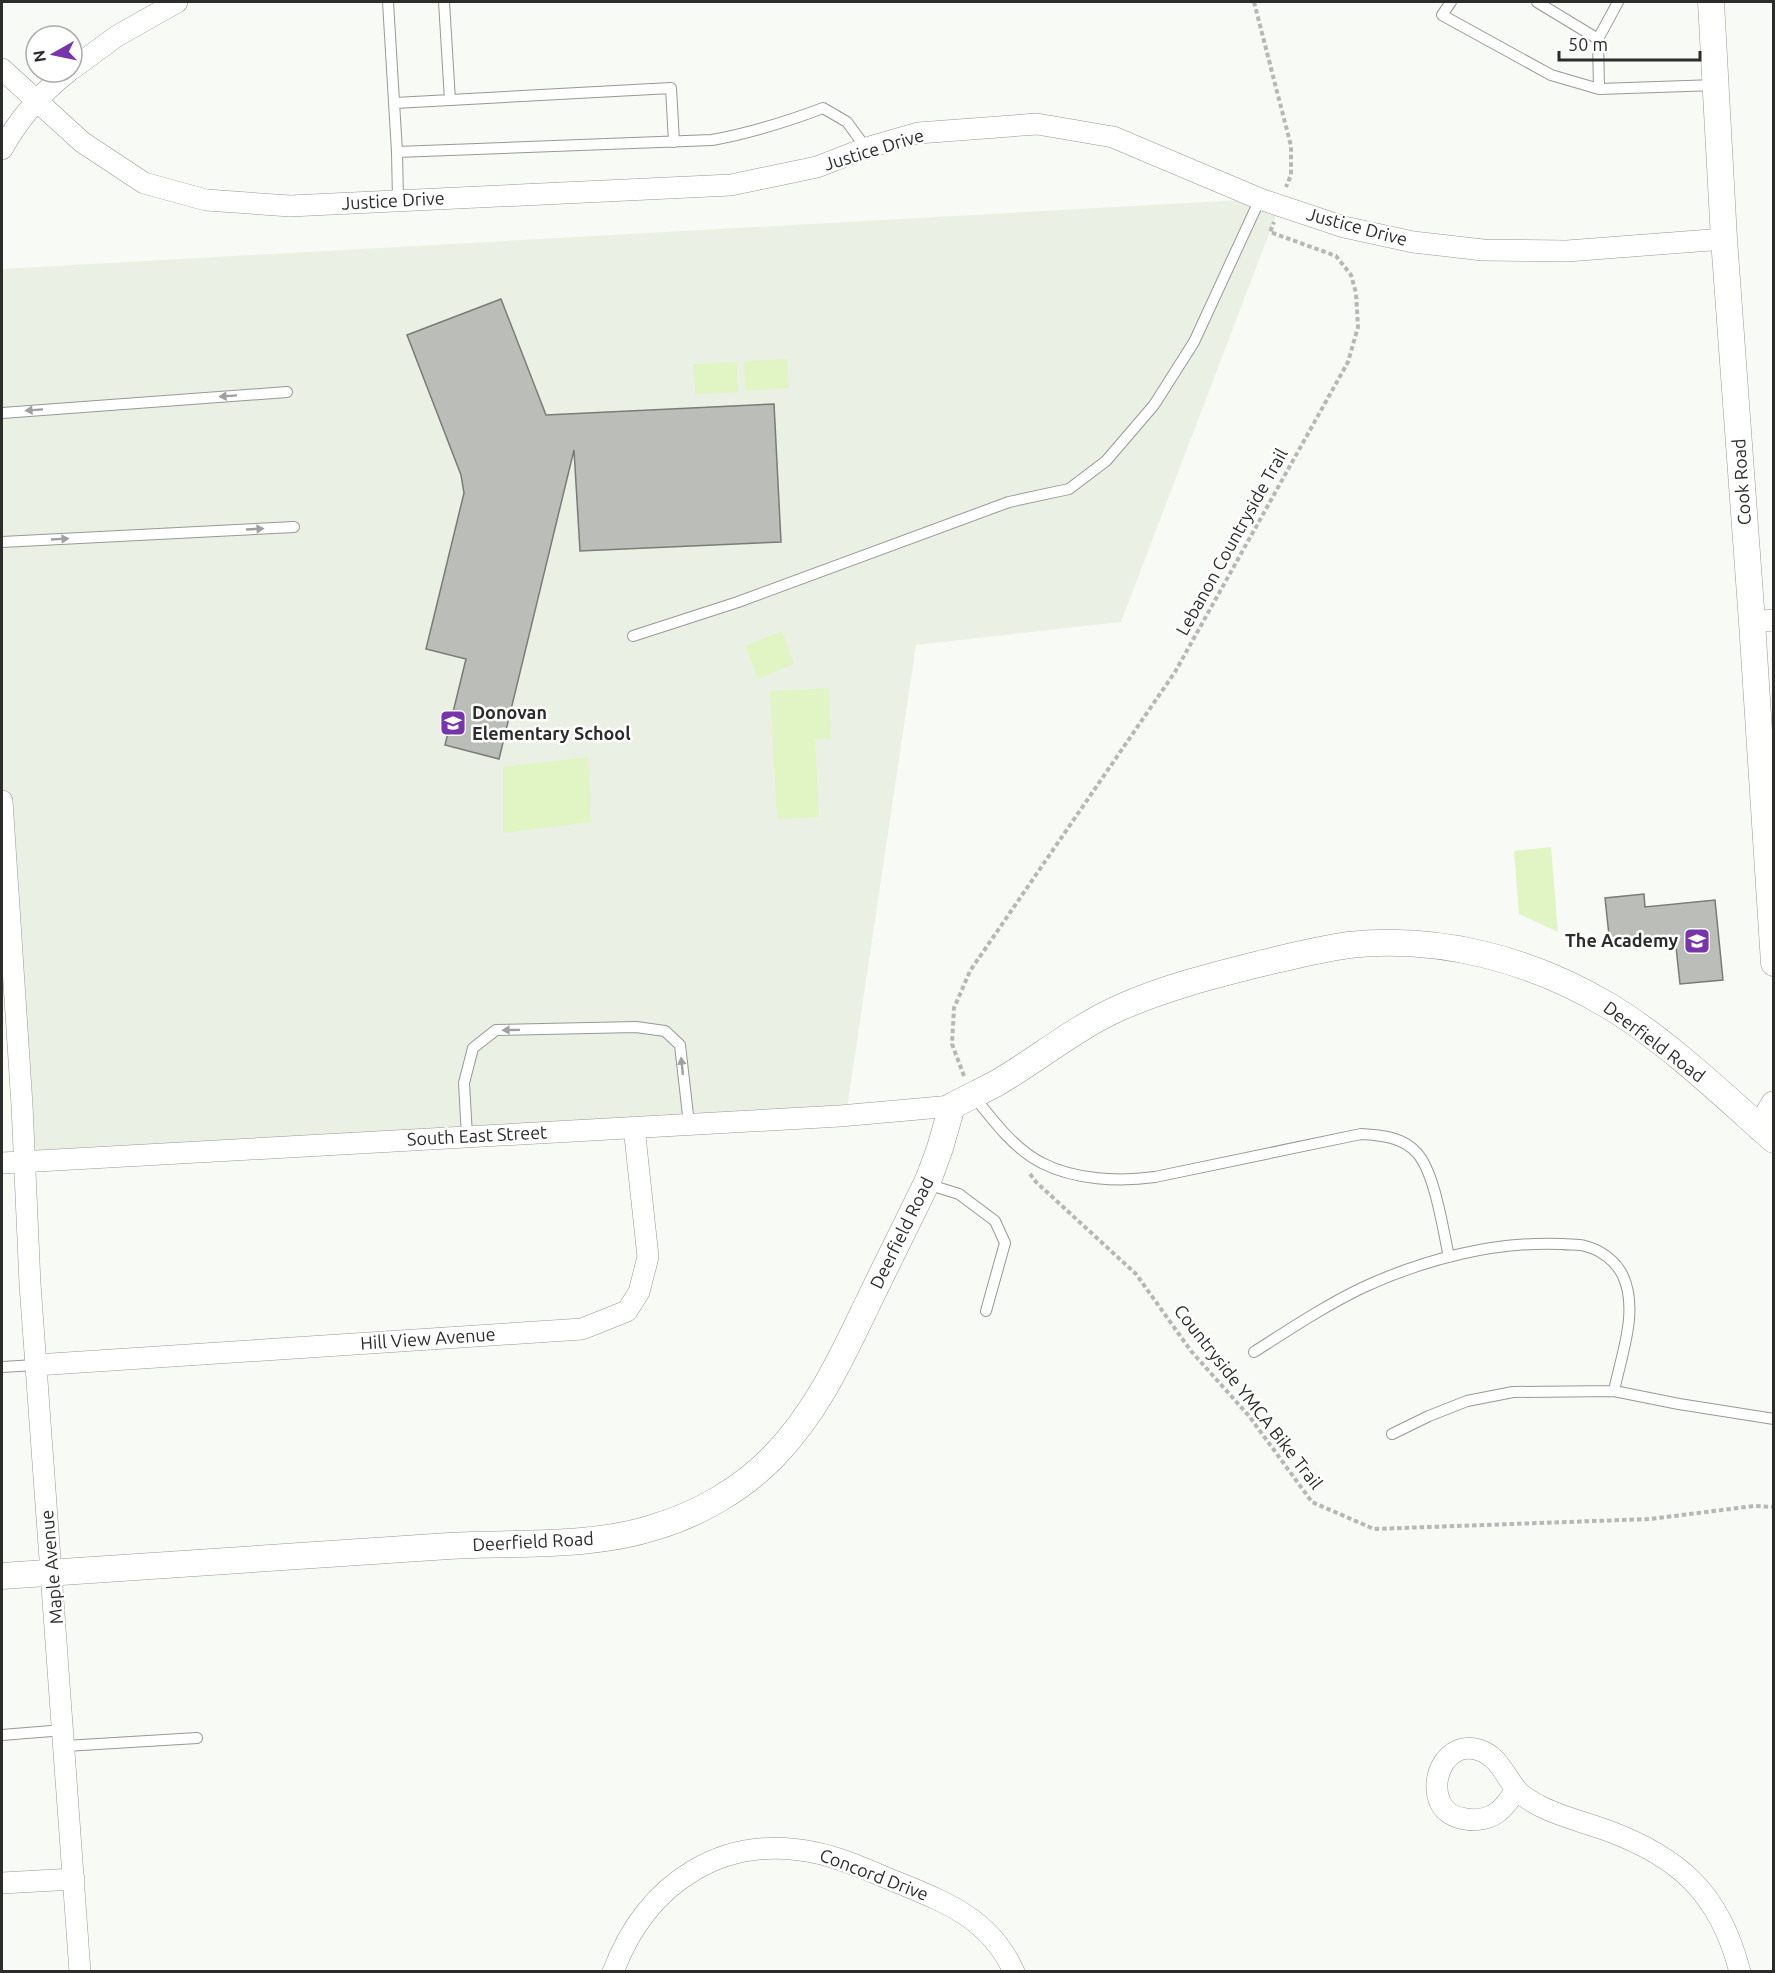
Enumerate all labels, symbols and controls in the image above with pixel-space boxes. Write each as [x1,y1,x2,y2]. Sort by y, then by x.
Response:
north arrow [24,24,84,84]
scale bar [1559,24,1700,62]
text: 50 m [1568,34,1608,54]
text: N [29,49,49,64]
street label: Justice Drive [821,124,926,174]
street label: Justice Drive [341,187,445,213]
street label: Justice Drive [1305,203,1410,249]
one-way arrow [219,392,238,401]
one-way arrow [24,405,43,415]
street label: Cook Road [1728,438,1754,526]
street label: Lebanon Countryside Trail [1171,444,1291,638]
one-way arrow [245,524,264,533]
one-way arrow [50,534,69,543]
place label: Donovan Elementary School [472,702,631,743]
school or university icon: Donovan Elementary School [438,708,468,738]
school or university icon: The Academy [1682,926,1712,956]
place label: The Academy [1565,930,1678,950]
street label: Deerfield Road [1600,997,1709,1086]
one-way arrow [502,1025,521,1035]
one-way arrow [677,1056,687,1075]
street label: South East Street [406,1121,548,1149]
street label: Deerfield Road [865,1174,937,1292]
street label: Countryside YMCA Bike Trail [1171,1300,1327,1493]
street label: Hill View Avenue [360,1323,496,1353]
street label: Maple Avenue [36,1509,66,1625]
street label: Deerfield Road [472,1528,594,1554]
street label: Concord Drive [817,1844,931,1904]

